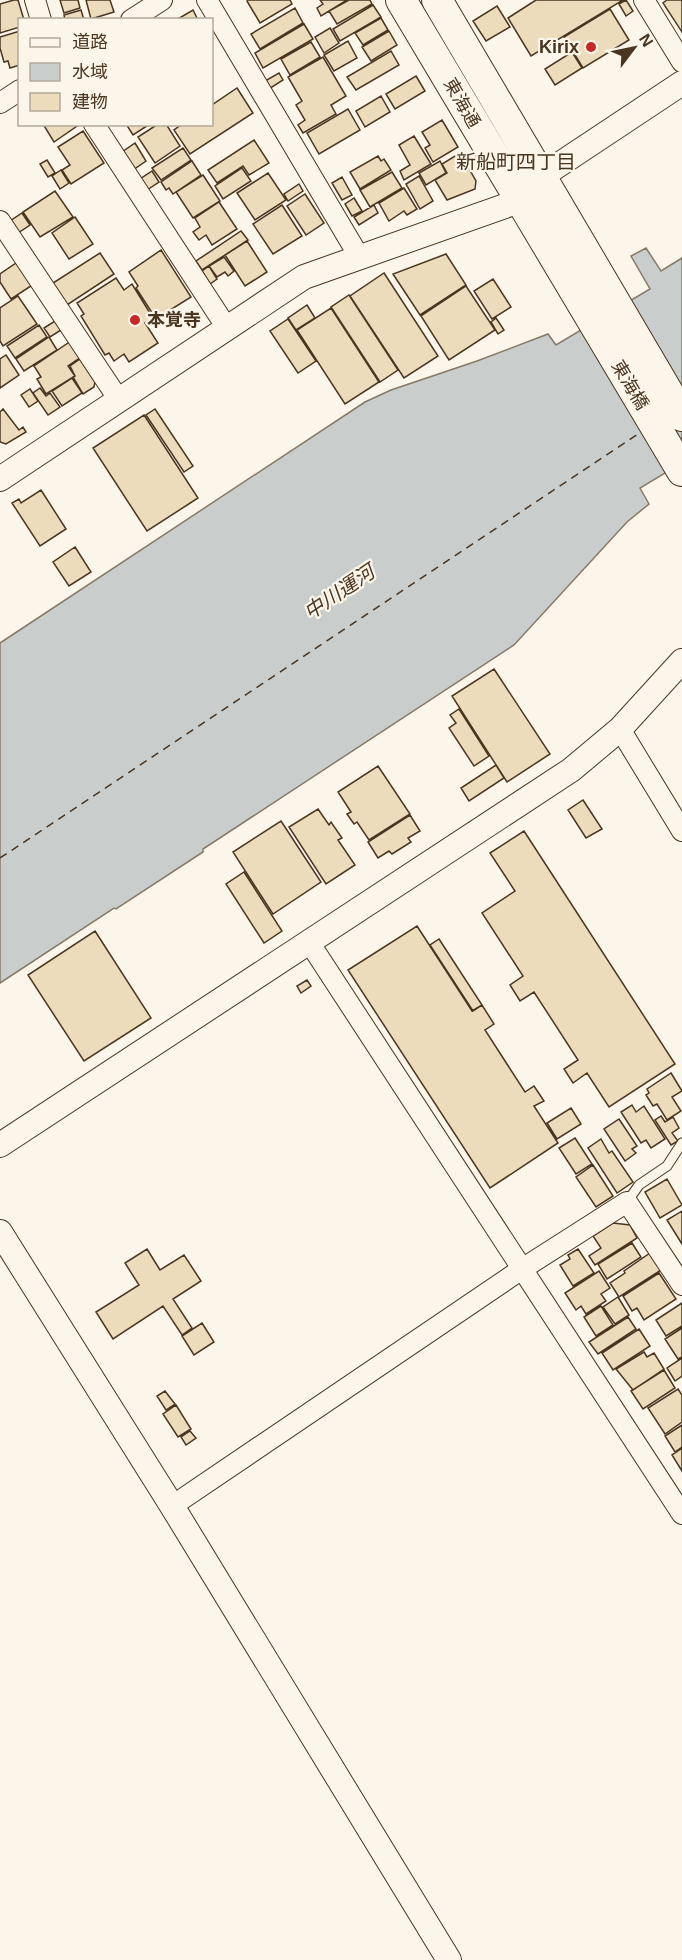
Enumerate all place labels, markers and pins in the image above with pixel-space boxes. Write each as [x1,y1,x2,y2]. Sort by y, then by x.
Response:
place label: Kirix [539,37,579,57]
marker: Kirix [584,40,598,54]
place label: 本覚寺 [147,310,201,330]
marker: 本覚寺 [128,313,142,327]

